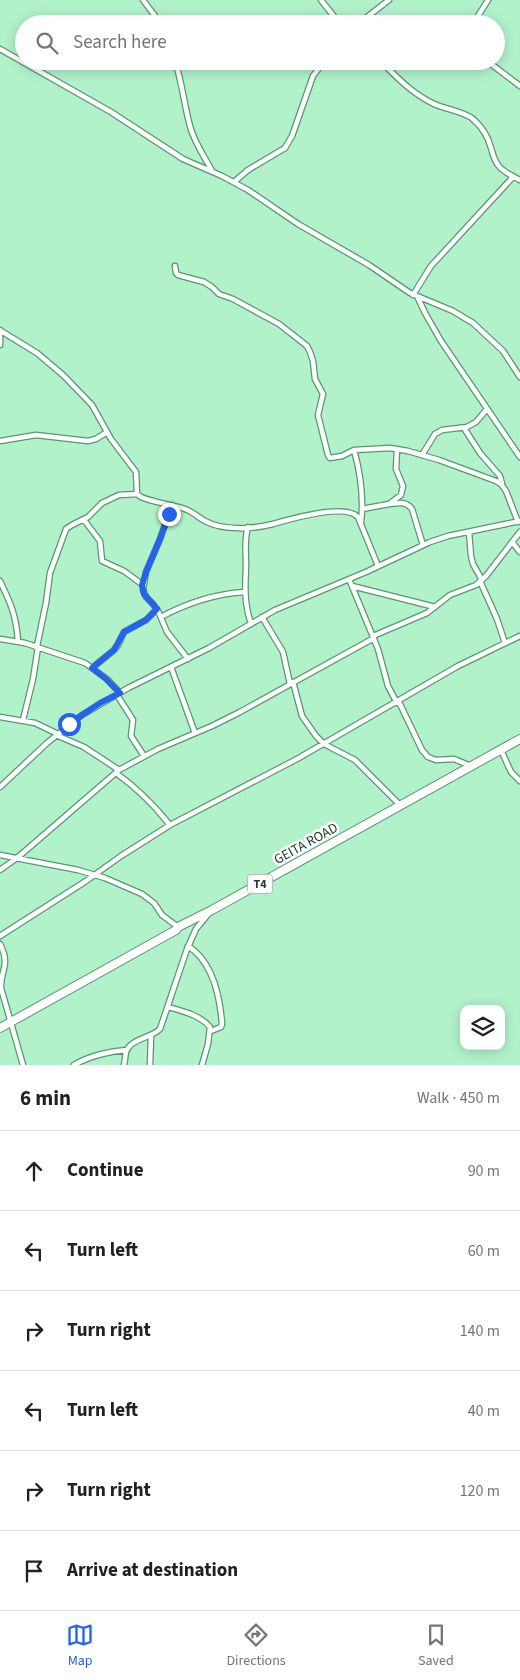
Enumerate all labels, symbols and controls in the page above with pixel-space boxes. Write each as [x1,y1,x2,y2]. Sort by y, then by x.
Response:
search box [15,15,505,70]
icon: search [33,29,61,57]
text: Search here [73,29,167,56]
route end [158,503,181,526]
route start [58,713,81,736]
street label: GEITA ROAD [270,818,342,870]
road number: T4 [248,874,272,894]
map controls [460,1005,505,1050]
button: layers [460,1005,505,1050]
text: 6 min [20,1083,71,1113]
text: Walk · 450 m [417,1087,500,1109]
icon: ahead [20,1157,48,1185]
text: Continue [67,1157,144,1184]
text: 90 m [468,1160,500,1182]
icon: left [20,1237,48,1265]
text: Turn left [67,1237,138,1264]
text: 60 m [468,1240,500,1262]
icon: right [20,1317,48,1345]
text: Turn right [67,1317,151,1344]
text: 140 m [460,1320,500,1342]
icon: left [20,1397,48,1425]
text: Turn left [67,1397,138,1424]
text: 40 m [468,1400,500,1422]
icon: right [20,1477,48,1505]
text: Turn right [67,1477,151,1504]
text: 120 m [460,1480,500,1502]
icon: arrive [20,1557,48,1585]
text: Arrive at destination [67,1557,238,1584]
tab: Map [66,1621,94,1671]
tab: Directions [226,1621,286,1671]
tab: Saved [418,1621,454,1671]

